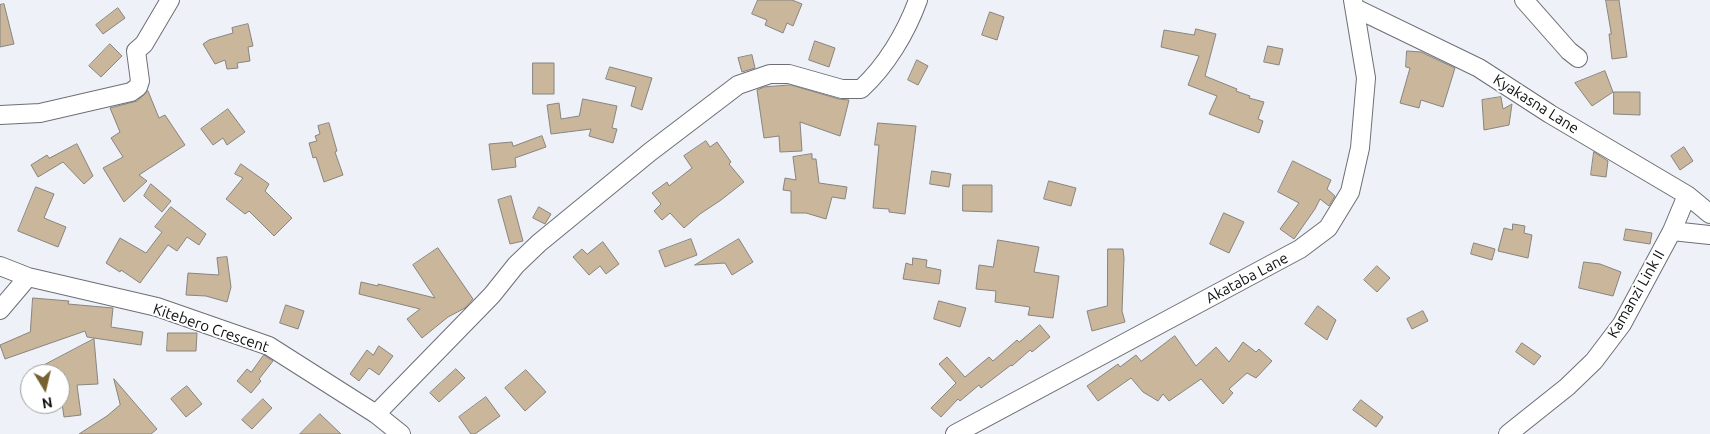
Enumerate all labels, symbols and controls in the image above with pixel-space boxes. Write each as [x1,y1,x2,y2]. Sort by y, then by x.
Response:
street label: Kyakasna Lane [1490,70,1582,138]
street label: Kamanzi Link II [1604,247,1668,341]
street label: Akataba Lane [1203,249,1291,307]
street label: Kitebero Crescent [151,300,271,356]
north arrow [20,364,70,414]
text: N [41,394,54,412]

